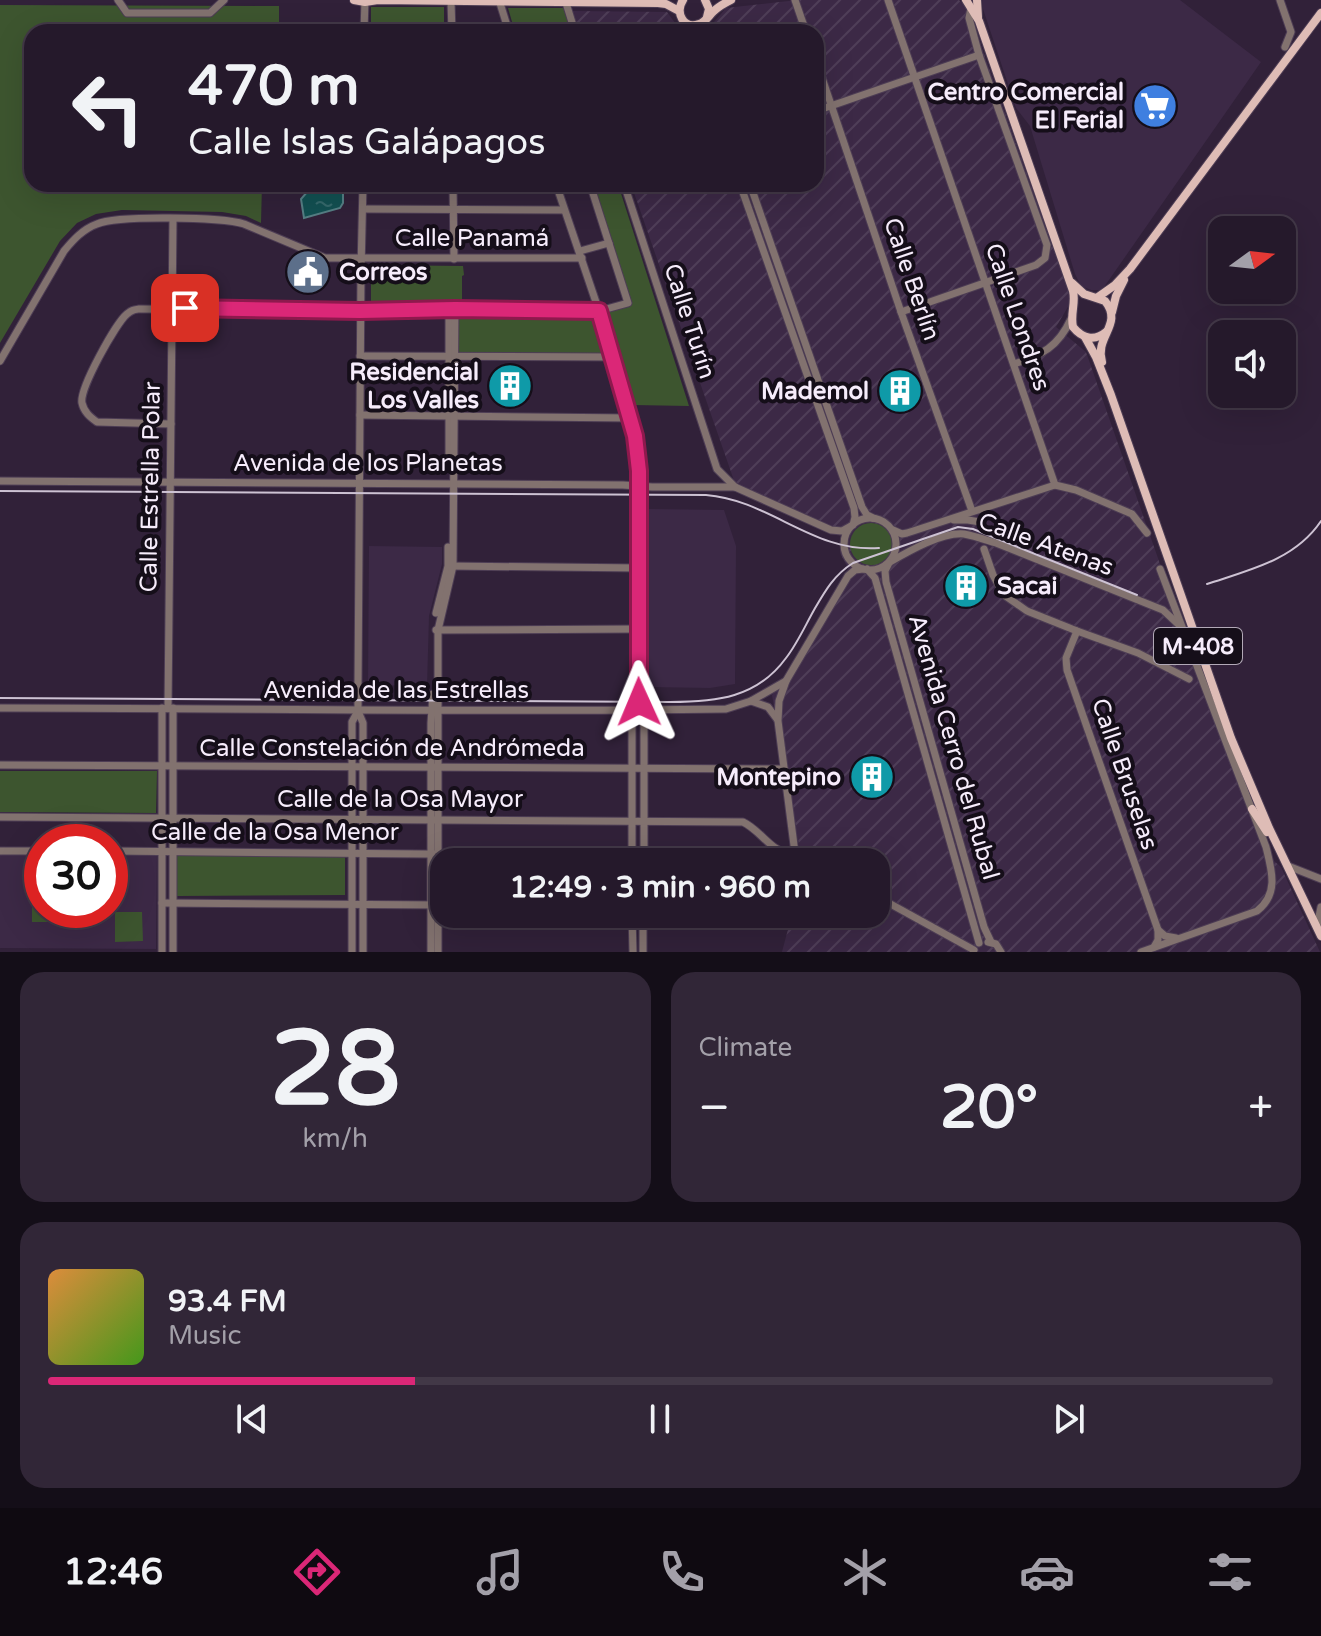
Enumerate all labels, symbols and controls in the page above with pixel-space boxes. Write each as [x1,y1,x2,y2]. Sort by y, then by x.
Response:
text: 470 m [188,53,359,120]
icon: left [56,56,160,160]
place label: Centro Comercial El Ferial [927,78,1124,135]
supermarket icon: Centro Comercial El Ferial [1131,82,1179,130]
text: Calle Islas Galápagos [188,121,545,164]
street label: Calle Berlín [877,214,946,344]
north arrow [1208,216,1296,304]
map controls [1208,216,1296,408]
street label: Calle Panamá [395,224,549,253]
street label: Calle Londres [979,240,1056,395]
public building icon: Correos [284,248,332,296]
place label: Correos [339,258,428,287]
street label: Calle Turín [657,260,722,382]
pin [151,274,219,342]
icon: arrive [163,286,207,330]
button: sound [1208,320,1296,408]
place label: Residencial Los Valles [349,358,479,415]
building icon: Residencial Los Valles [486,362,534,410]
building icon: Mademol [876,367,924,415]
place label: Mademol [761,377,869,406]
street label: Calle Estrella Polar [134,381,167,593]
street label: Avenida de los Planetas [233,449,503,478]
street label: Calle Atenas [974,507,1117,582]
building icon: Sacai [942,562,990,610]
place label: Sacai [997,572,1058,601]
street label: Avenida Cerro del Rubal [902,611,1005,883]
road number: M-408 [1154,628,1242,664]
position arrow [597,660,681,744]
street label: Avenida de las Estrellas [263,676,529,705]
street label: Calle Bruselas [1085,695,1164,854]
street label: Calle Constelación de Andrómeda [199,734,585,763]
building icon: Montepino [848,753,896,801]
place label: Montepino [716,763,841,792]
street label: Calle de la Osa Mayor [277,785,524,814]
street label: Calle de la Osa Menor [151,818,400,847]
speed limit sign: 30 [24,824,128,928]
text: 12:49 · 3 min · 960 m [509,869,811,906]
text: 28 [270,1008,401,1133]
text: Climate [699,1032,792,1063]
text: 20° [940,1072,1038,1144]
text: − [699,1082,730,1135]
text: + [1248,1082,1273,1135]
text: km/h [303,1123,368,1154]
text: 93.4 FM [168,1283,287,1320]
text: Music [168,1320,241,1351]
icon: previous [230,1397,274,1441]
icon: pause [638,1397,682,1441]
icon: next [1047,1397,1091,1441]
icon: directions [289,1544,345,1600]
icon: music [472,1544,528,1600]
icon: phone [654,1544,710,1600]
icon: climate [837,1544,893,1600]
icon: car [1019,1544,1075,1600]
icon: filters [1202,1544,1258,1600]
text: 12:46 [63,1551,163,1594]

